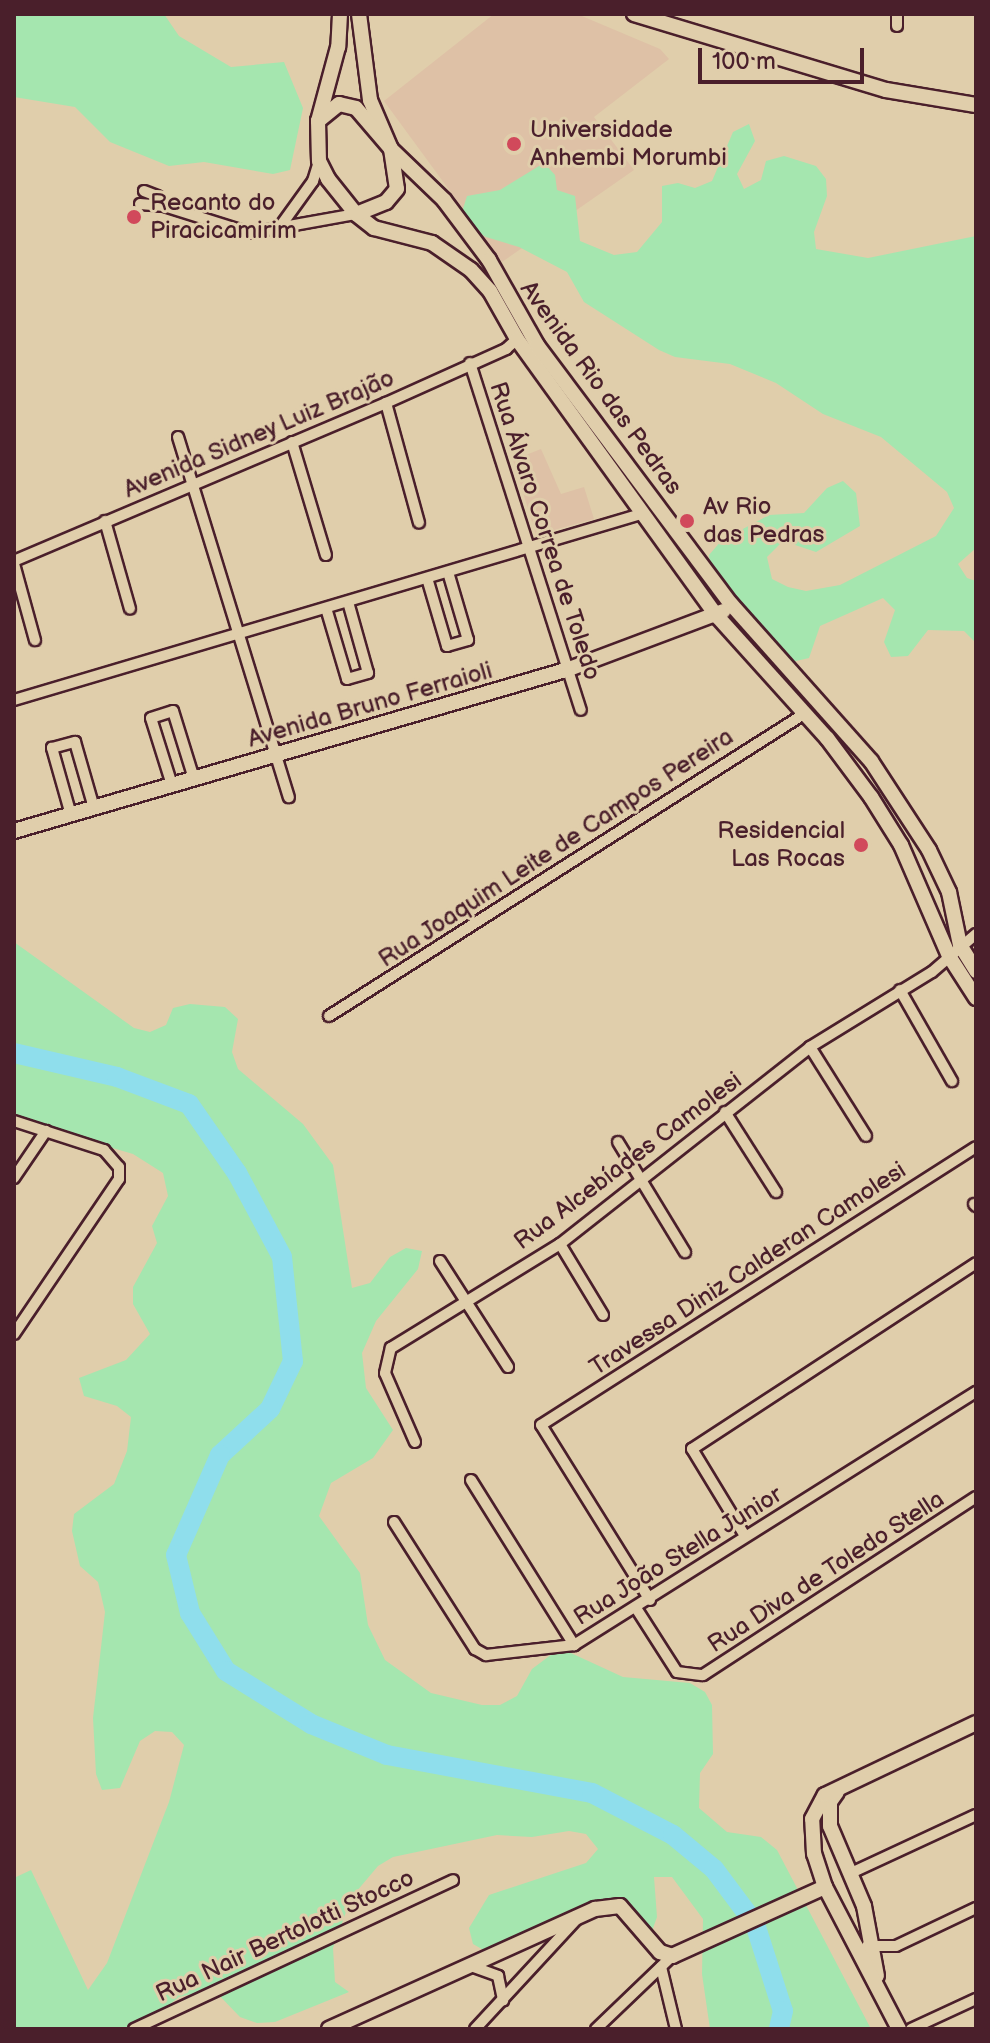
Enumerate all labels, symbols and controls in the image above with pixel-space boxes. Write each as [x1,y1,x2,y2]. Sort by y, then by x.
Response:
scale bar [702,32,868,82]
text: 100 m [712,47,776,76]
place label: Universidade Anhembi Morumbi [530,116,727,172]
marker: Universidade Anhembi Morumbi [505,135,523,153]
place label: Recanto do Piracicamirim [150,189,297,245]
marker: Recanto do Piracicamirim [125,208,143,226]
street label: Avenida Rio das Pedras [514,276,688,500]
street label: Avenida Sidney Luiz Brajão [118,363,400,505]
street label: Rua Álvaro Correa de Toledo [483,378,607,684]
place label: Av Rio das Pedras [703,493,824,549]
marker: Av Rio das Pedras [678,512,696,530]
street label: Avenida Bruno Ferraioli [244,656,496,754]
street label: Rua Joaquim Leite de Campos Pereira [373,722,739,974]
place label: Residencial Las Rocas [717,817,845,873]
marker: Residencial Las Rocas [852,836,870,854]
street label: Rua Alcebíades Camolesi [509,1066,747,1256]
street label: Travessa Diniz Calderan Camolesi [585,1156,911,1382]
street label: Rua João Stella Junior [567,1479,789,1633]
street label: Rua Diva de Toledo Stella [702,1485,950,1659]
street label: Rua Nair Bertolotti Stocco [151,1863,419,2009]

